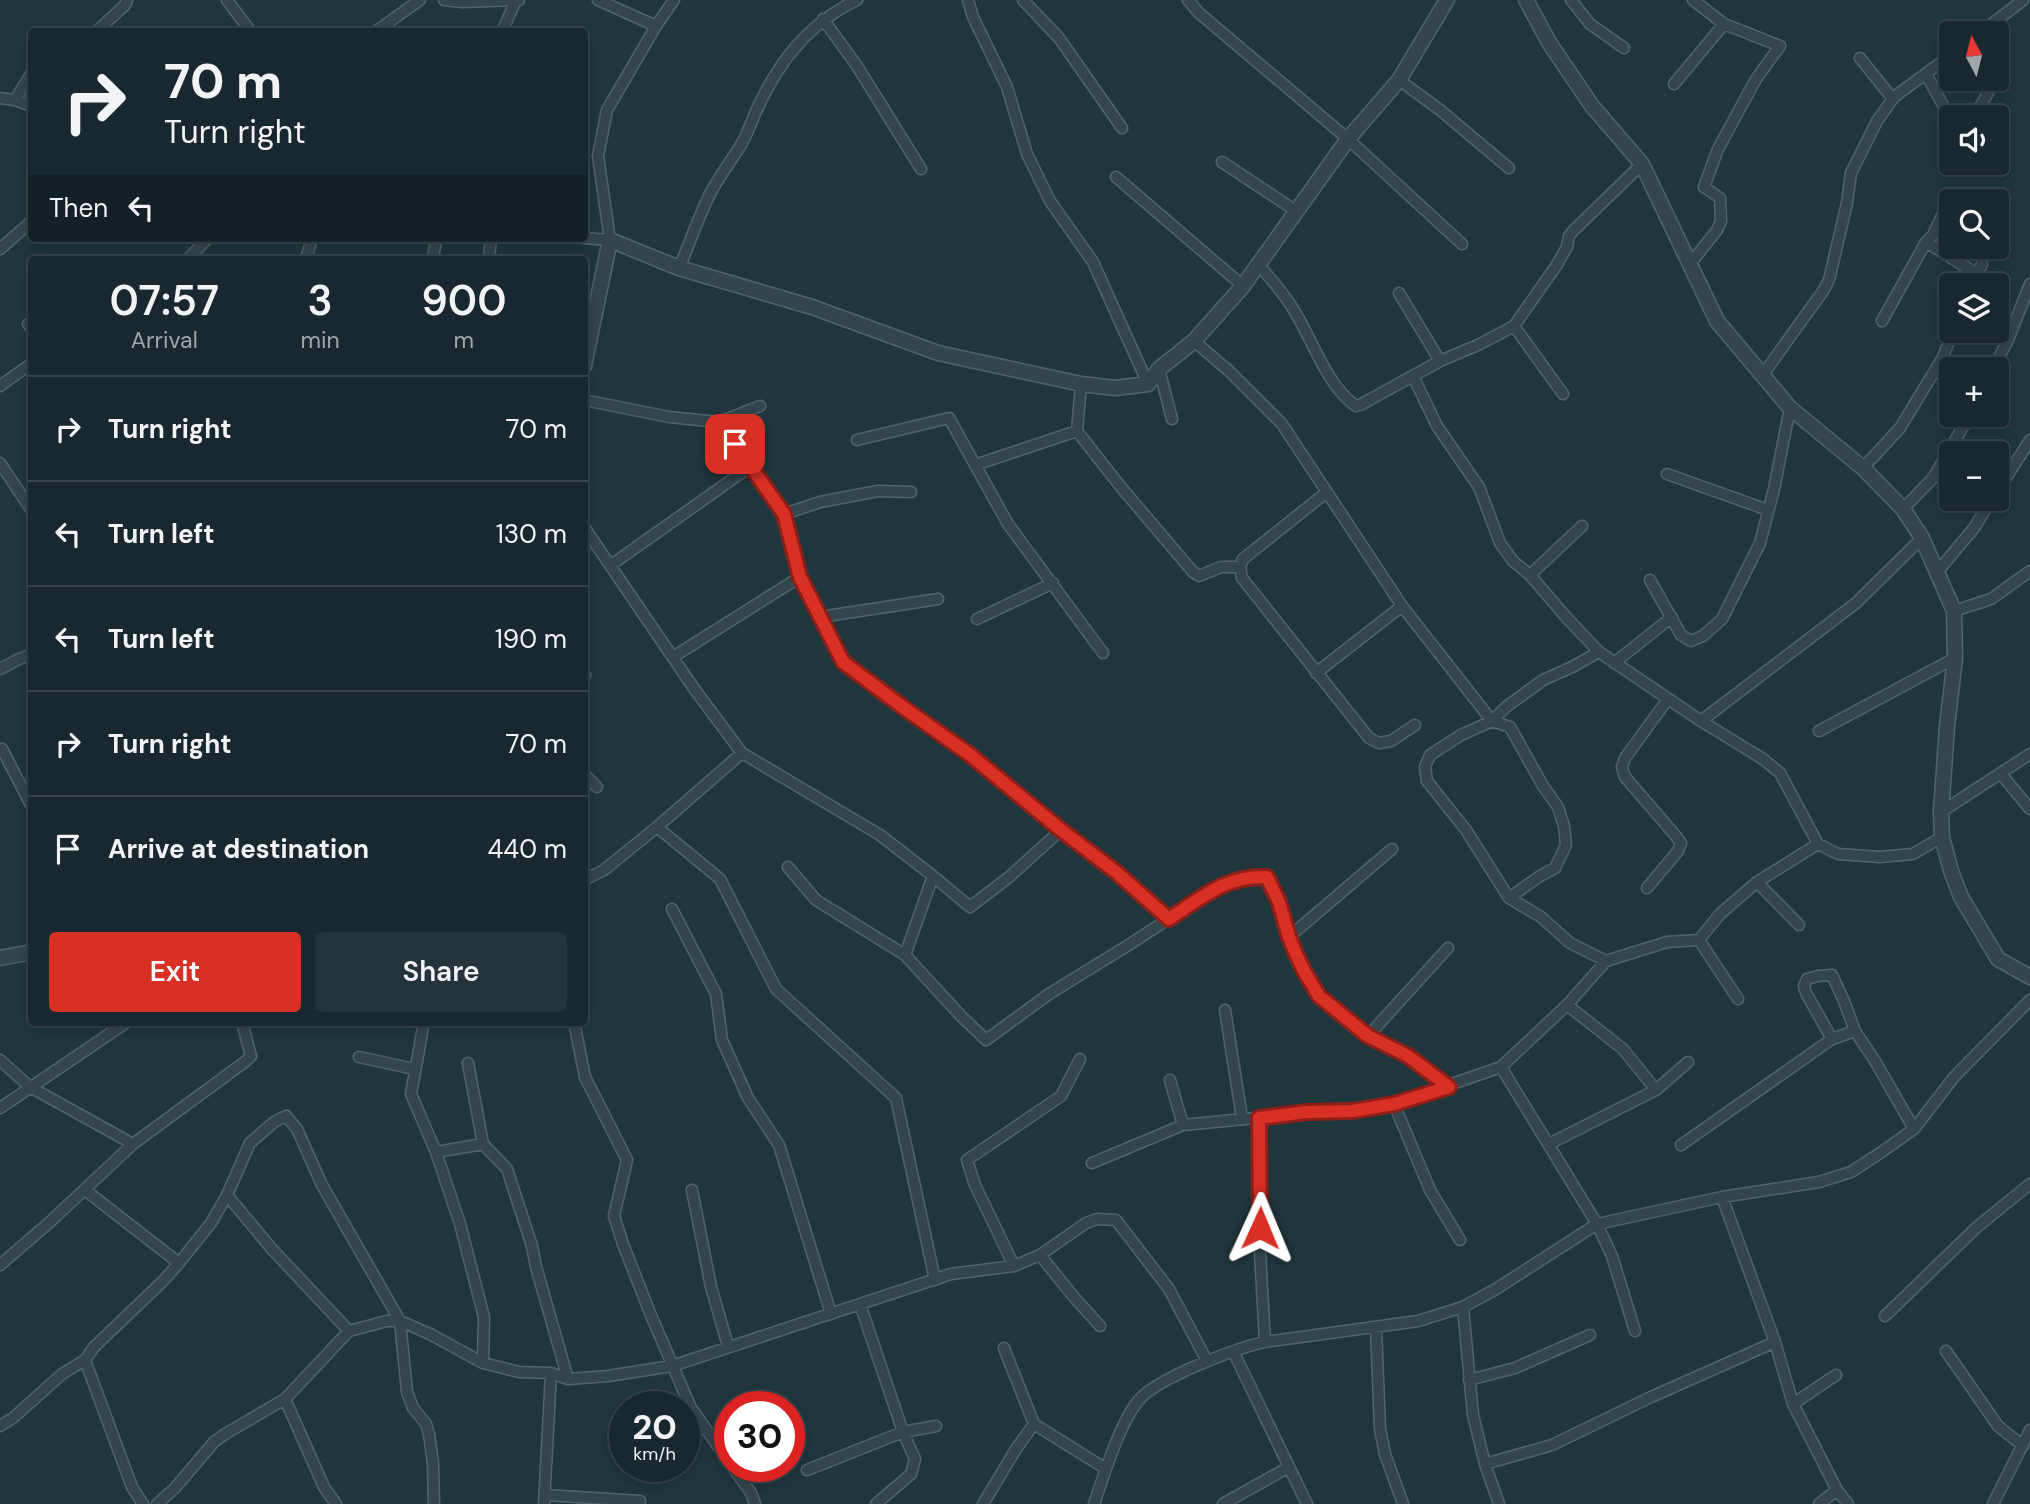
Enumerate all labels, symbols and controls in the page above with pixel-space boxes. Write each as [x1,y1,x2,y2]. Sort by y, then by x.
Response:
north arrow [1939,21,2009,91]
map controls [1939,21,2009,511]
text: 70 m [164,49,282,113]
icon: right [49,56,140,147]
button: sound [1939,105,2009,175]
text: Turn right [164,111,306,153]
icon: left [122,189,160,227]
button: search [1939,189,2009,259]
text: Then [49,191,108,225]
text: 07:57 [109,273,219,328]
text: 3 [308,273,333,328]
text: 900 [421,273,506,328]
button: layers [1939,273,2009,343]
text: Arrival [131,325,198,355]
text: min [301,325,340,355]
text: m [454,325,474,355]
button: + [1939,357,2009,427]
icon: right [49,410,87,448]
text: Turn right [108,412,232,446]
text: 70 m [506,412,567,446]
pin [705,414,765,474]
icon: arrive [716,425,754,463]
button: − [1939,441,2009,511]
icon: left [49,515,87,553]
text: Turn left [108,517,215,551]
text: 130 m [496,517,567,551]
icon: left [49,620,87,658]
text: Turn left [108,622,215,656]
text: 190 m [495,622,567,656]
icon: right [49,725,87,763]
text: Turn right [108,727,232,761]
text: 70 m [506,727,567,761]
icon: arrive [49,830,87,868]
text: Arrive at destination [108,832,369,866]
text: 440 m [488,832,567,866]
button: Exit [49,932,301,1012]
button: Share [315,932,567,1012]
position arrow [1223,1191,1297,1265]
speed limit sign: 30 [714,1391,805,1482]
text: 20 [632,1404,677,1450]
text: km/h [633,1442,676,1466]

